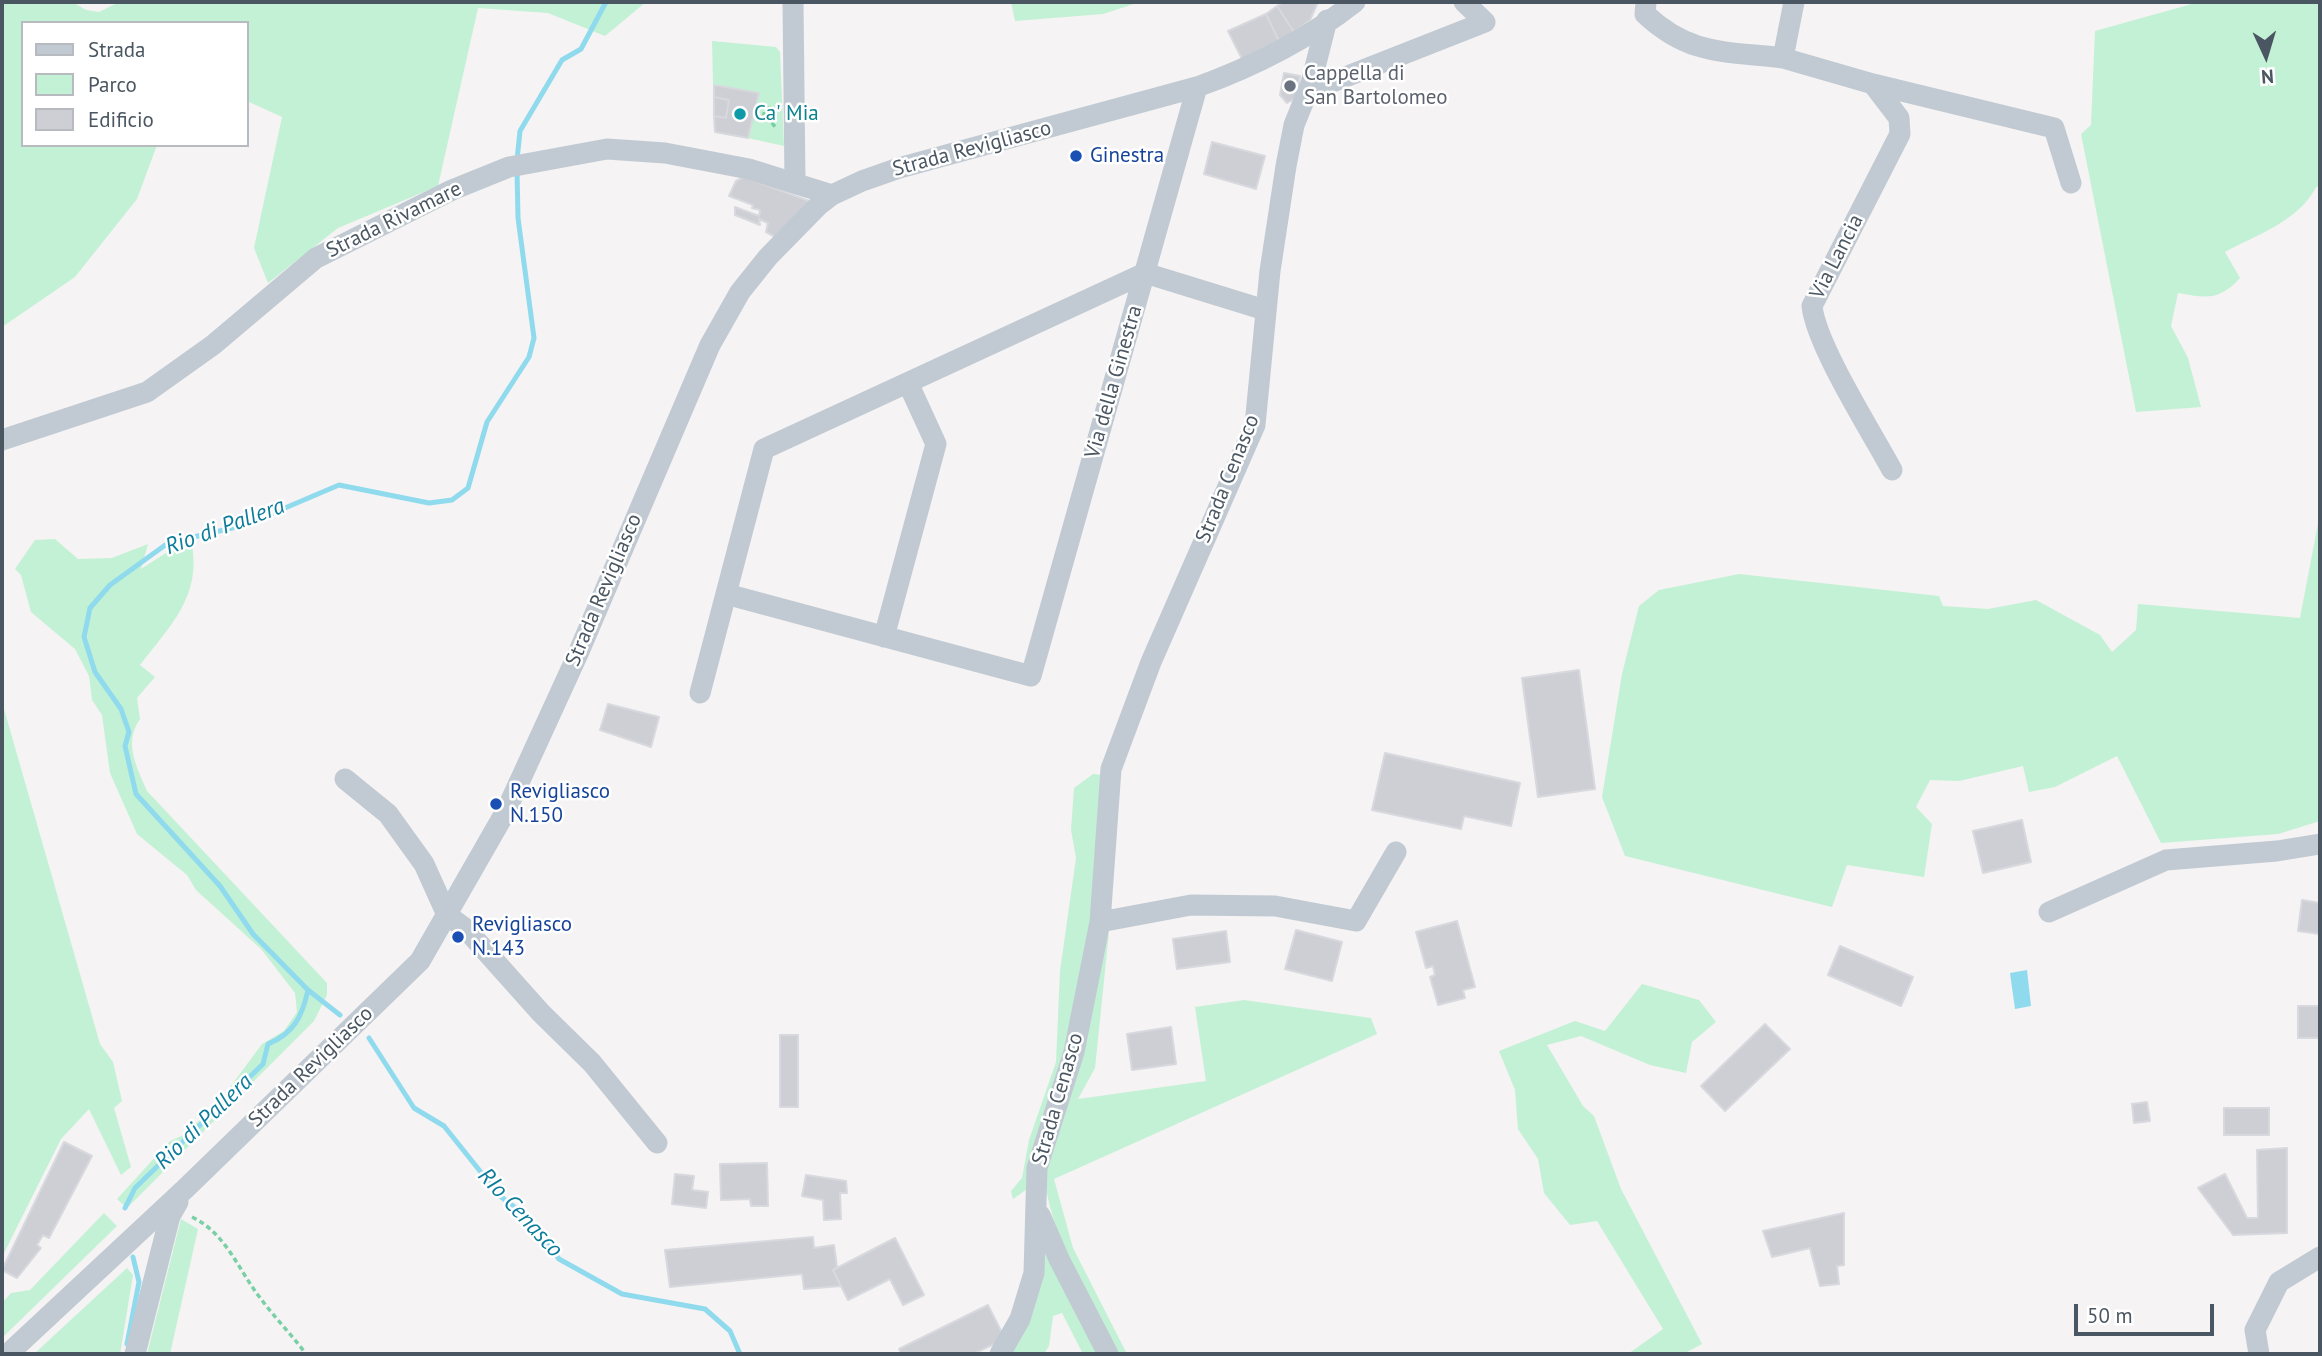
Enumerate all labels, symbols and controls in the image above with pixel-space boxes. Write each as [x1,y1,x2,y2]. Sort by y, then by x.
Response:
legend [21,21,248,147]
north arrow [2231,21,2301,91]
text: Strada [88,36,146,63]
place label: Cappella di San Bartolomeo [1304,61,1447,111]
text: N [2260,65,2275,89]
text: Parco [88,71,137,98]
marker: Cappella di San Bartolomeo [1282,78,1298,94]
place label: Ca' Mia [754,101,819,127]
text: Edificio [88,106,154,133]
marker: Ca' Mia [732,106,748,122]
street label: Strada Revigliasco [890,116,1054,182]
place label: Ginestra [1090,143,1164,169]
marker: Ginestra [1068,148,1084,164]
street label: Strada Rivamare [322,176,466,264]
street label: Via Lancia [1805,211,1869,303]
street label: Via della Ginestra [1080,303,1148,461]
street label: Strada Cenasco [1191,411,1265,547]
water label: Rio di Pallera [161,493,289,561]
street label: Strada Revigliasco [561,510,647,670]
place label: Revigliasco N.150 [510,779,610,829]
marker: Revigliasco N.150 [488,796,504,812]
place label: Revigliasco N.143 [472,912,572,962]
marker: Revigliasco N.143 [450,929,466,945]
street label: Strada Revigliasco [244,1001,378,1133]
street label: Strada Cenasco [1027,1030,1089,1168]
water label: Rio di Pallera [149,1069,259,1175]
water label: RIo Cenasco [472,1163,568,1263]
scale bar [2077,1290,2217,1334]
text: 50 m [2087,1302,2133,1329]

